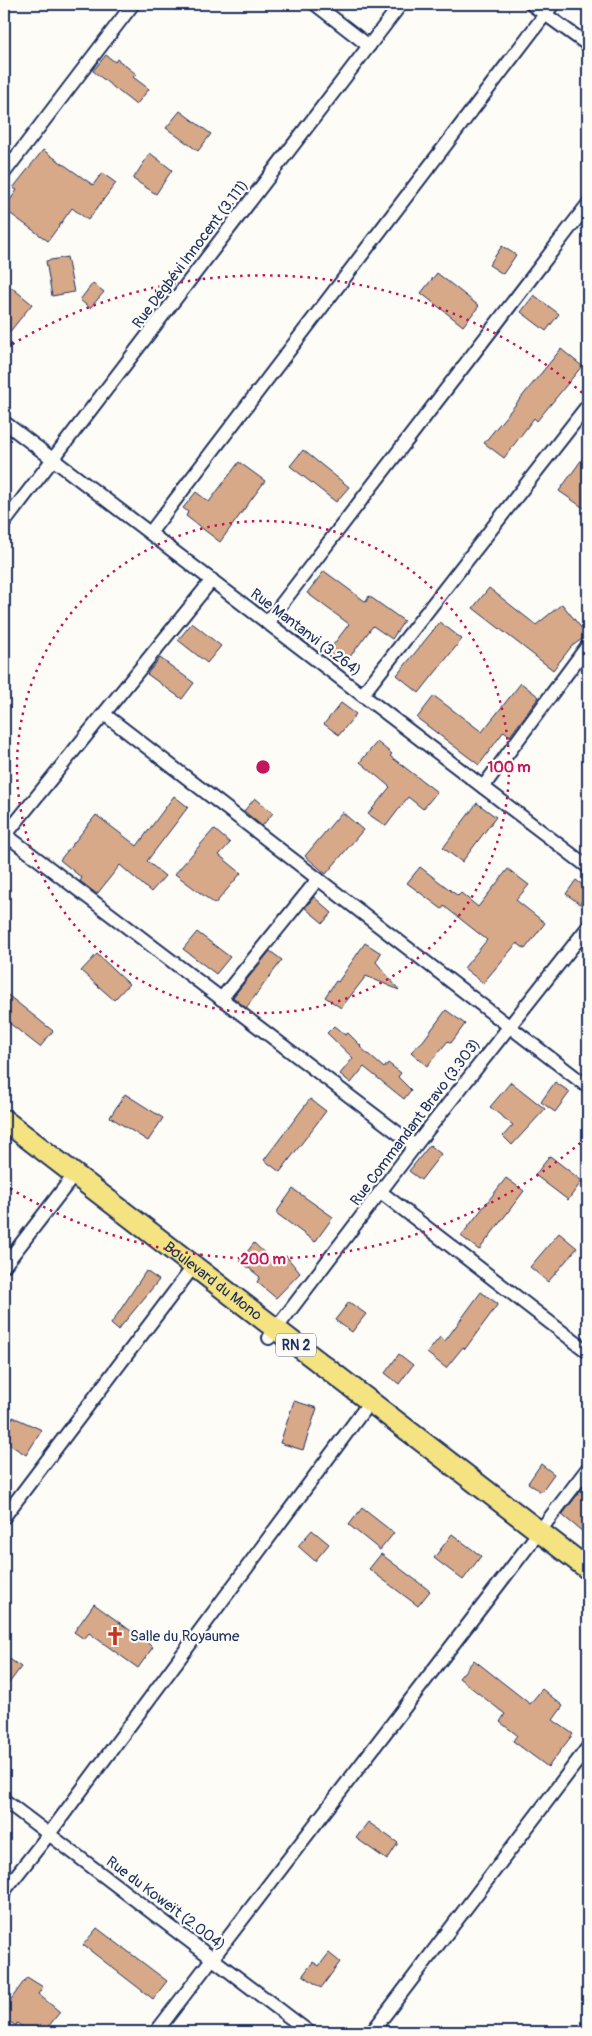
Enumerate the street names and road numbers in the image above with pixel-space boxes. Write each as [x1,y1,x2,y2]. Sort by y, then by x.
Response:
street label: Rue Dégbévi Innocent (3.111) [128,176,252,332]
street label: Rue Mantanvi (3.264) [247,585,365,680]
street label: Rue Commandant Bravo (3.303) [346,1035,485,1210]
street label: Boulevard du Mono [160,1238,266,1325]
road number: RN 2 [276,1334,316,1356]
street label: Rue du Koweït (2.004) [102,1852,229,1954]

